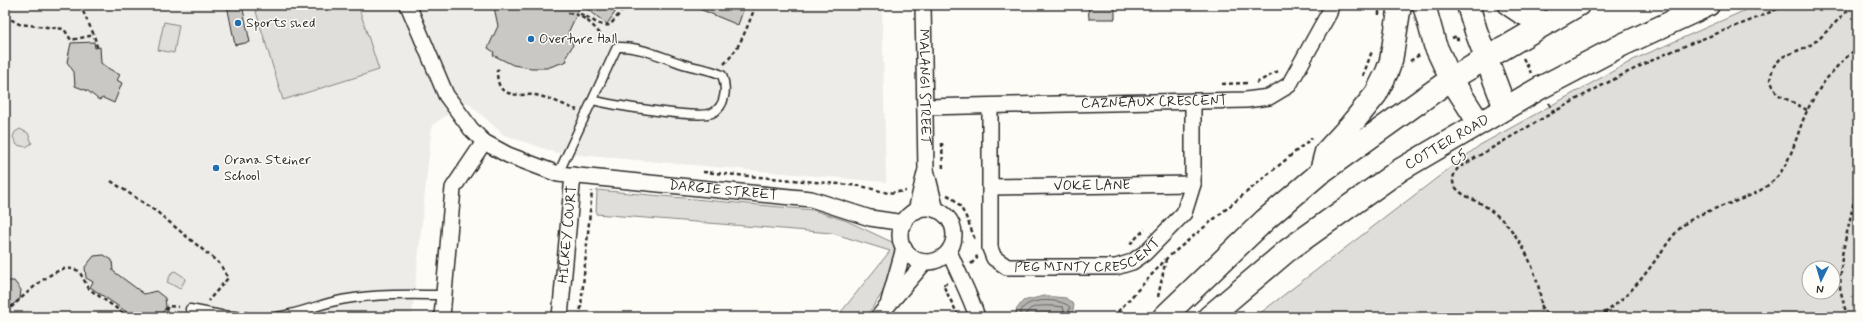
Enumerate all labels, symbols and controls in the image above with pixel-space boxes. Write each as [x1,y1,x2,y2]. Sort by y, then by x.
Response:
place label: Sports shed [246,14,315,32]
marker: Sports shed [233,18,243,28]
street label: MALANGI STREET [914,29,935,146]
place label: Overture Hall [539,30,618,48]
marker: Overture Hall [526,34,536,44]
street label: CAZNEAUX CRESCENT [1081,91,1227,113]
street label: COTTER ROAD [1402,111,1493,174]
street label: C5 [1446,145,1472,171]
place label: Orana Steiner School [224,151,311,185]
marker: Orana Steiner School [211,163,221,173]
street label: DARGIE STREET [668,176,778,205]
street label: VOKE LANE [1054,176,1130,195]
street label: HICKEY COURT [554,185,581,284]
street label: PEG MINTY CRESCENT [1014,234,1164,276]
north arrow [1801,260,1841,300]
text: N [1816,282,1824,296]

